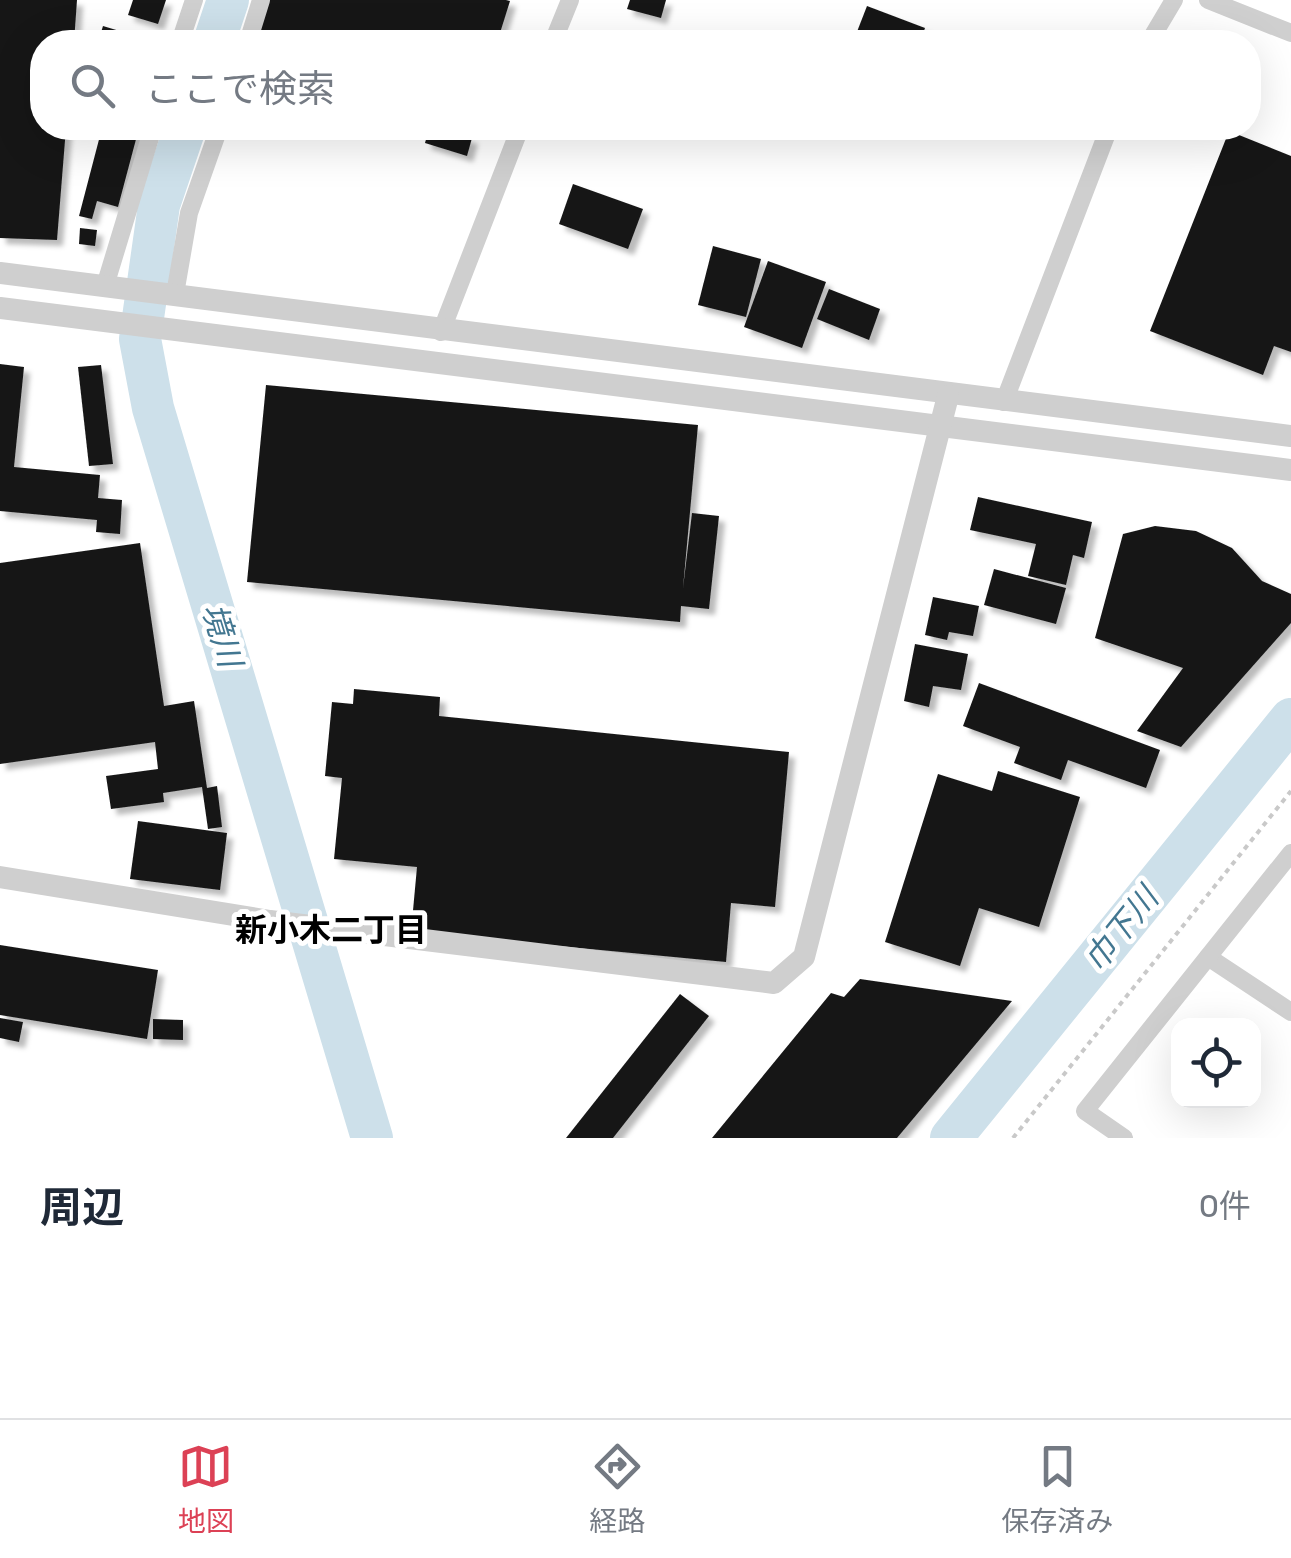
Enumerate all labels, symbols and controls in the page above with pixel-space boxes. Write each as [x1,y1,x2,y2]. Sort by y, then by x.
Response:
search box [30,30,1261,140]
icon: search [65,58,120,113]
text: ここで検索 [145,66,335,112]
water label: 境川 [194,599,250,674]
water label: 巾下川 [1076,877,1168,978]
district label: 新小木二丁目 [235,911,427,949]
map controls [1171,1018,1261,1108]
button: locate [1171,1018,1261,1108]
text: 周辺 [40,1183,124,1233]
text: 0件 [1199,1187,1251,1225]
tab: 地図 [178,1439,234,1539]
tab: 経路 [589,1439,645,1539]
tab: 保存済み [1001,1439,1113,1539]

